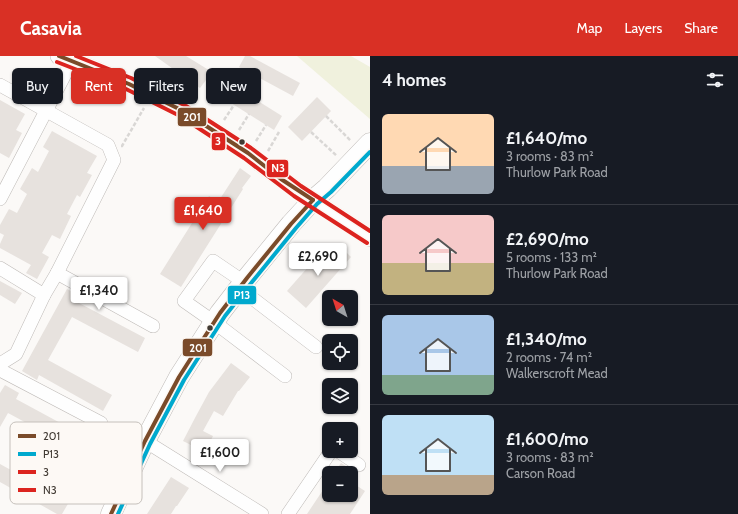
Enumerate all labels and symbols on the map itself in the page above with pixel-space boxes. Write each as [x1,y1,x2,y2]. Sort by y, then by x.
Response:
line badge: 201 [177,107,207,127]
text: 201 [183,110,201,124]
line badge: 3 [211,132,226,151]
text: 3 [215,134,221,148]
unlabelled marker [237,137,247,147]
line badge: N3 [266,159,289,178]
text: N3 [271,161,285,175]
pin: £1,640 [170,197,236,231]
pin: £2,690 [285,243,351,277]
pin: £1,340 [66,277,132,311]
line badge: P13 [227,285,257,305]
text: P13 [234,288,250,302]
north arrow [322,290,358,326]
unlabelled marker [205,323,215,333]
line badge: 201 [182,338,213,357]
text: 201 [189,341,207,355]
legend [10,422,142,504]
text: 201 [43,429,60,443]
pin: £1,600 [187,439,253,473]
text: P13 [43,447,59,461]
text: 3 [43,465,49,479]
text: N3 [43,483,57,497]

